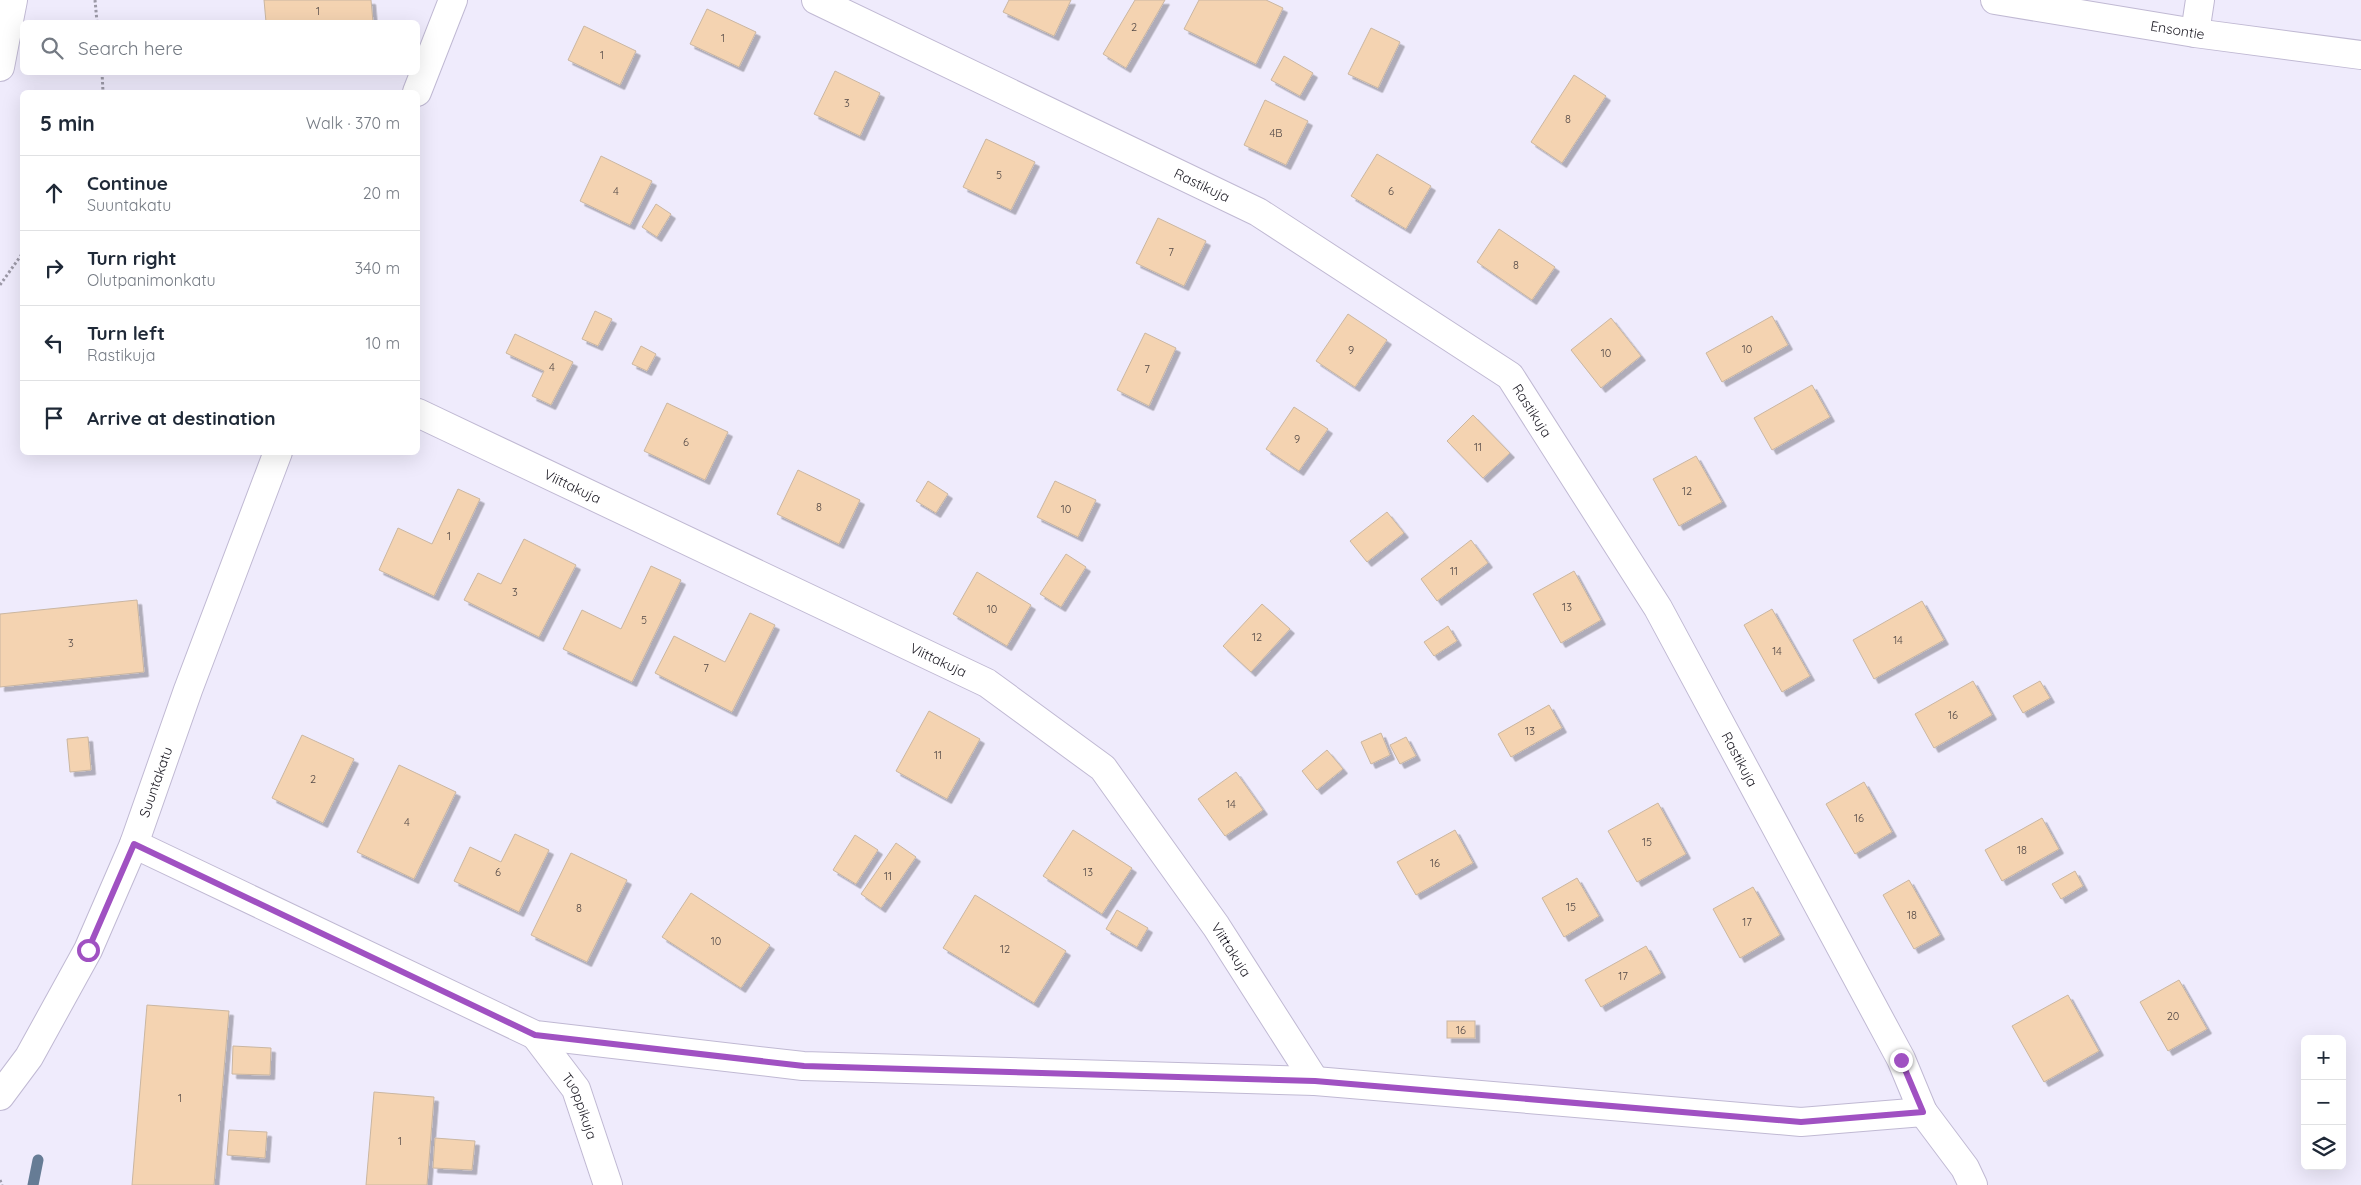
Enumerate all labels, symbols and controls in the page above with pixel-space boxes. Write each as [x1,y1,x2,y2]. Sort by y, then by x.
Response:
house number: 1 [316,4,320,18]
street label: Ensontie [2149,17,2206,43]
search box [20,20,420,75]
house number: 2 [1131,20,1137,34]
house number: 1 [721,31,725,45]
icon: search [38,34,66,62]
text: Search here [78,36,183,60]
house number: 1 [600,48,604,62]
house number: 3 [844,96,850,110]
text: 5 min [40,110,95,136]
house number: 8 [1565,112,1571,126]
text: Walk · 370 m [306,113,400,133]
house number: 4B [1270,126,1282,140]
street label: Rastikuja [1171,164,1233,206]
house number: 5 [996,168,1002,182]
text: Continue [87,171,168,195]
icon: ahead [40,179,68,207]
text: 20 m [363,183,400,203]
house number: 4 [613,184,619,198]
house number: 6 [1388,184,1394,198]
text: Suuntakatu [87,195,171,215]
house number: 7 [1168,245,1174,259]
text: Turn right [87,246,176,270]
icon: right [40,254,68,282]
text: 340 m [355,258,400,278]
house number: 8 [1513,258,1519,272]
text: Olutpanimonkatu [87,270,216,290]
text: Turn left [87,321,165,345]
icon: left [40,329,68,357]
text: 10 m [366,333,400,353]
house number: 10 [1742,342,1752,356]
house number: 9 [1348,343,1354,357]
text: Rastikuja [87,345,155,365]
house number: 10 [1601,346,1611,360]
house number: 4 [549,360,555,374]
house number: 7 [1144,362,1150,376]
street label: Rastikuja [1508,381,1556,441]
icon: arrive [40,404,68,432]
text: Arrive at destination [87,406,276,430]
house number: 9 [1294,432,1300,446]
house number: 6 [683,435,689,449]
house number: 11 [1474,440,1482,454]
street label: Viittakuja [541,465,604,508]
house number: 12 [1682,484,1692,498]
house number: 8 [816,500,822,514]
house number: 10 [1061,502,1071,516]
house number: 1 [447,529,451,543]
house number: 11 [1450,564,1458,578]
house number: 3 [512,585,518,599]
house number: 13 [1562,600,1572,614]
house number: 10 [987,602,997,616]
house number: 5 [641,613,647,627]
house number: 12 [1252,630,1262,644]
house number: 14 [1893,633,1903,647]
house number: 3 [68,636,74,650]
street label: Viittakuja [907,639,970,681]
house number: 14 [1772,644,1782,658]
house number: 7 [703,661,709,675]
house number: 16 [1948,708,1958,722]
house number: 13 [1525,724,1535,738]
street label: Rastikuja [1717,729,1762,790]
street label: Suuntakatu [135,744,176,820]
house number: 11 [934,748,942,762]
house number: 2 [310,772,316,786]
house number: 14 [1226,797,1236,811]
house number: 16 [1854,811,1864,825]
house number: 4 [404,815,410,829]
house number: 15 [1642,835,1652,849]
house number: 18 [2017,843,2027,857]
house number: 16 [1430,856,1440,870]
house number: 6 [495,865,501,879]
house number: 13 [1083,865,1093,879]
house number: 11 [884,869,892,883]
house number: 15 [1566,900,1576,914]
house number: 8 [576,901,582,915]
house number: 18 [1907,908,1917,922]
house number: 17 [1742,915,1752,929]
street label: Viittakuja [1207,919,1255,980]
house number: 10 [711,934,721,948]
route start [77,939,100,962]
house number: 12 [1000,942,1010,956]
house number: 17 [1618,969,1628,983]
house number: 20 [2167,1009,2179,1023]
house number: 16 [1456,1023,1466,1037]
map controls [2301,1035,2346,1170]
button: + [2301,1035,2346,1080]
route end [1890,1049,1913,1072]
street label: Tuoppikuja [558,1069,601,1142]
button: − [2301,1080,2346,1125]
house number: 1 [178,1091,182,1105]
button: layers [2301,1125,2346,1170]
house number: 1 [398,1134,402,1148]

